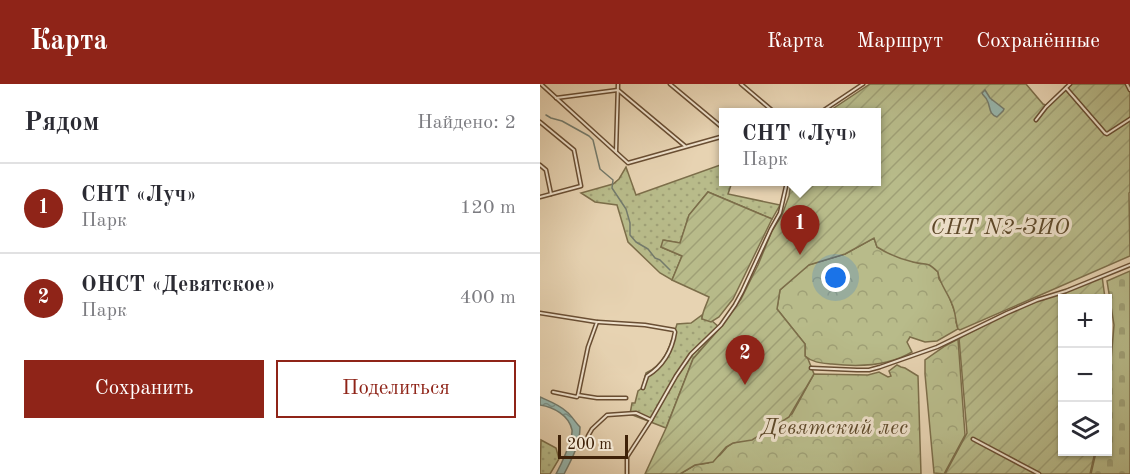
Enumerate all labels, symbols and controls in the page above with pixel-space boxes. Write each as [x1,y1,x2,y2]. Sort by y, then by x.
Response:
text: Карта [30,28,108,56]
text: Карта [767,31,824,52]
text: Маршрут [857,31,943,52]
text: Сохранённые [976,31,1100,52]
popup [719,108,881,186]
text: Рядом [24,110,99,136]
text: Найдено: 2 [417,113,516,133]
text: СНТ «Луч» [742,123,858,145]
text: Парк [742,150,788,170]
text: СНТ «Луч» [81,184,197,206]
text: 1 [38,198,49,218]
text: 120 m [460,198,516,218]
pin: 1 [780,206,820,255]
text: Парк [81,211,127,231]
park label: СНТ N2-ЗИО [930,217,1070,239]
your location [821,263,850,292]
text: ОНСТ «Девятское» [81,274,276,296]
text: 2 [38,288,49,308]
text: 400 m [460,288,516,308]
map controls [1058,294,1112,456]
button: + [1058,294,1112,348]
text: Парк [81,301,127,321]
pin: 2 [726,336,764,385]
button: − [1058,348,1112,402]
button: Сохранить [24,360,264,418]
button: Поделиться [276,360,516,418]
button: layers [1058,402,1112,456]
park label: Девятский лес [759,417,908,439]
scale bar [558,432,628,460]
text: 200 m [567,437,612,453]

